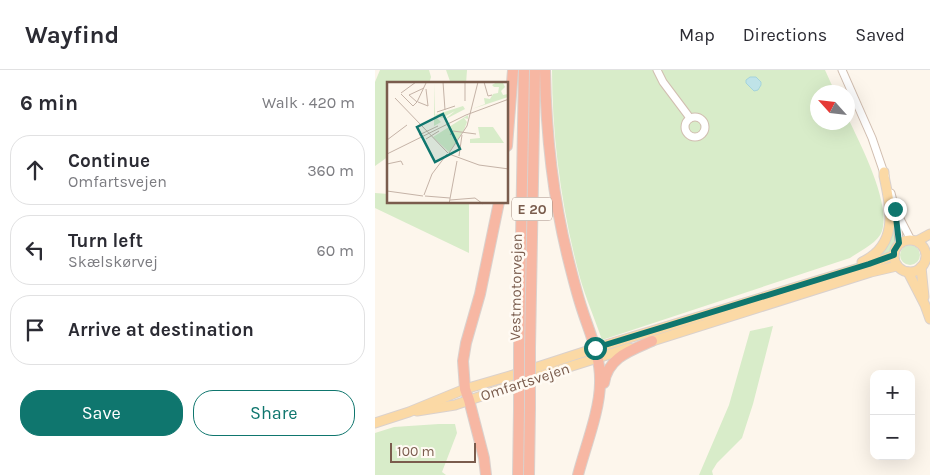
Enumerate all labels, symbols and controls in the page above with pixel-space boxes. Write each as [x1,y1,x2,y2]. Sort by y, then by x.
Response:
text: Wayfind [25,21,119,49]
text: Map [679,24,715,46]
text: Directions [743,24,827,46]
text: Saved [855,24,905,46]
inset map [387,82,509,204]
north arrow [810,85,855,130]
text: 6 min [20,91,78,115]
text: Walk · 420 m [262,93,355,112]
text: Continue [68,150,150,172]
icon: ahead [21,156,49,184]
text: 360 m [307,161,354,180]
text: Omfartsvejen [68,172,167,191]
road number: E 20 [512,198,552,220]
route end [884,198,907,221]
text: Turn left [68,230,143,252]
street label: Vestmotorvejen [506,233,526,341]
icon: left [21,236,49,264]
text: 60 m [317,241,354,260]
text: Skælskørvej [68,252,158,271]
icon: arrive [21,316,49,344]
text: Arrive at destination [68,319,254,341]
route start [584,337,607,360]
street label: Omfartsvejen [478,359,572,405]
map controls [870,370,915,460]
button: + [870,370,915,415]
button: Save [20,390,183,436]
button: Share [193,390,355,436]
button: − [870,415,915,460]
scale bar [390,440,476,463]
text: 100 m [397,443,435,460]

